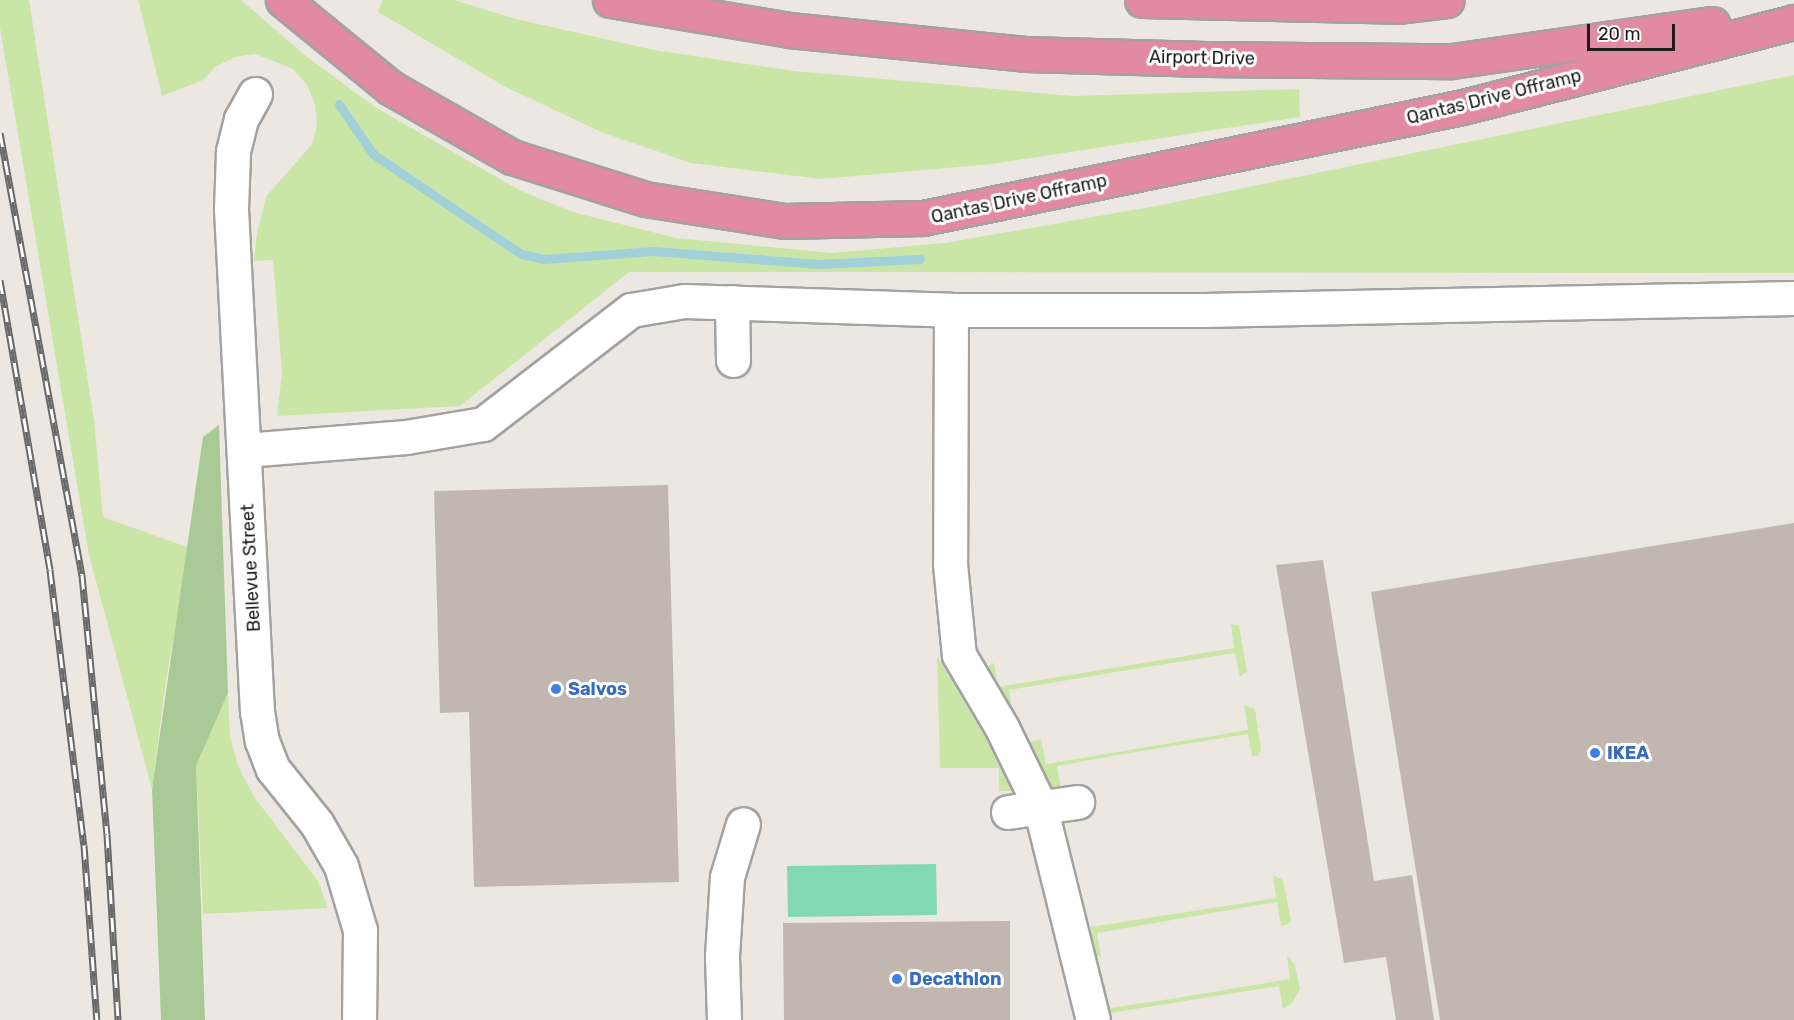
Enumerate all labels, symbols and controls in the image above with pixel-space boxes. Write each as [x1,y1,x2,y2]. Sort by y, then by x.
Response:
scale bar [1590,12,1678,50]
text: 20 m [1598,23,1640,45]
street label: Airport Drive [1149,46,1255,70]
street label: Qantas Drive Offramp [1404,65,1584,129]
street label: Qantas Drive Offramp [929,170,1109,228]
street label: Bellevue Street [237,504,265,632]
place label: Salvos [568,678,627,700]
marker: Salvos [549,682,563,696]
place label: IKEA [1607,742,1649,764]
marker: IKEA [1588,746,1602,760]
place label: Decathlon [909,968,1002,990]
marker: Decathlon [890,972,904,986]

